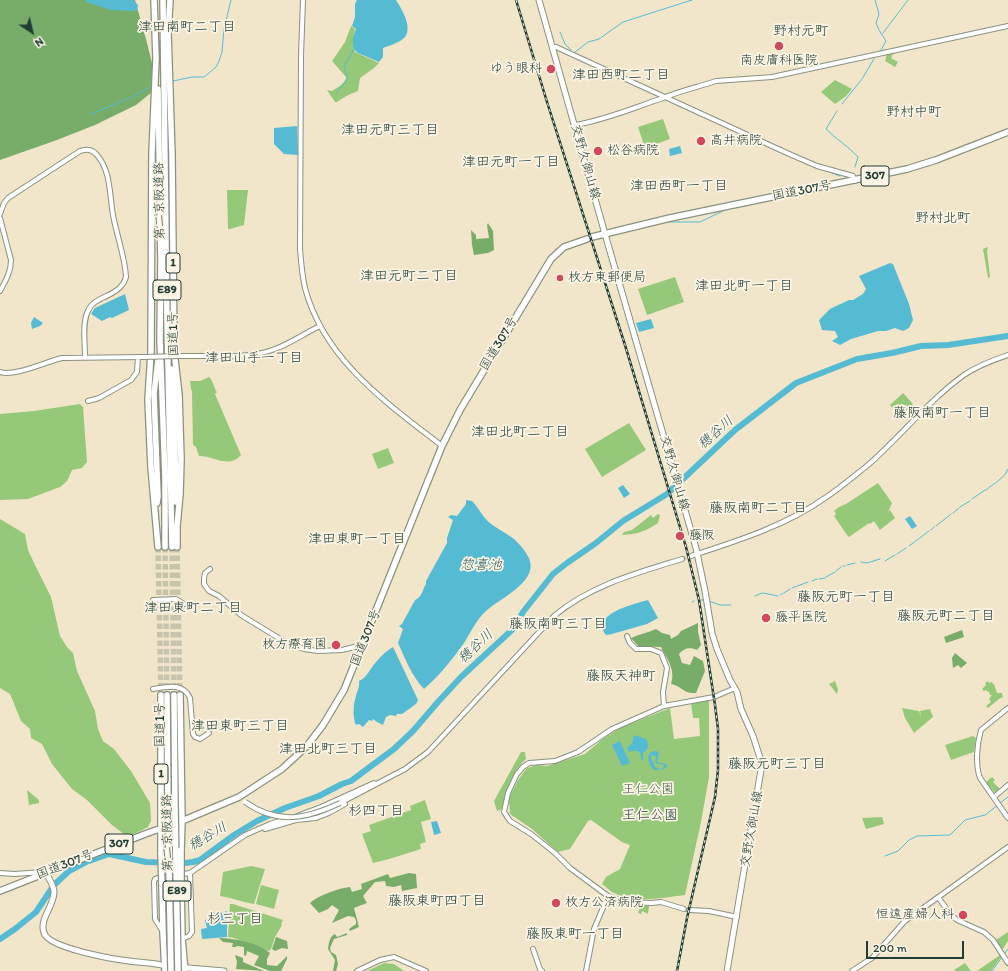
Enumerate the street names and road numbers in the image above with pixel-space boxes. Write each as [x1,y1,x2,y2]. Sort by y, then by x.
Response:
street label: 交野久御山線 [567,122,603,202]
street label: 第二京阪道路 [152,162,168,240]
road number: 307 [861,166,889,186]
street label: 国道307号 [771,178,833,204]
road number: 1 [166,253,180,273]
road number: E89 [153,280,181,300]
street label: 国道1号 [165,311,183,357]
street label: 国道307号 [477,314,521,374]
street label: 交野久御山線 [656,433,692,513]
street label: 国道307号 [347,607,385,669]
street label: 国道1号 [153,702,169,748]
road number: 1 [154,764,168,784]
street label: 交野久御山線 [738,789,766,869]
street label: 第二京阪道路 [160,794,176,872]
road number: 307 [105,834,133,854]
street label: 国道307号 [34,847,96,883]
road number: E89 [163,881,191,901]

